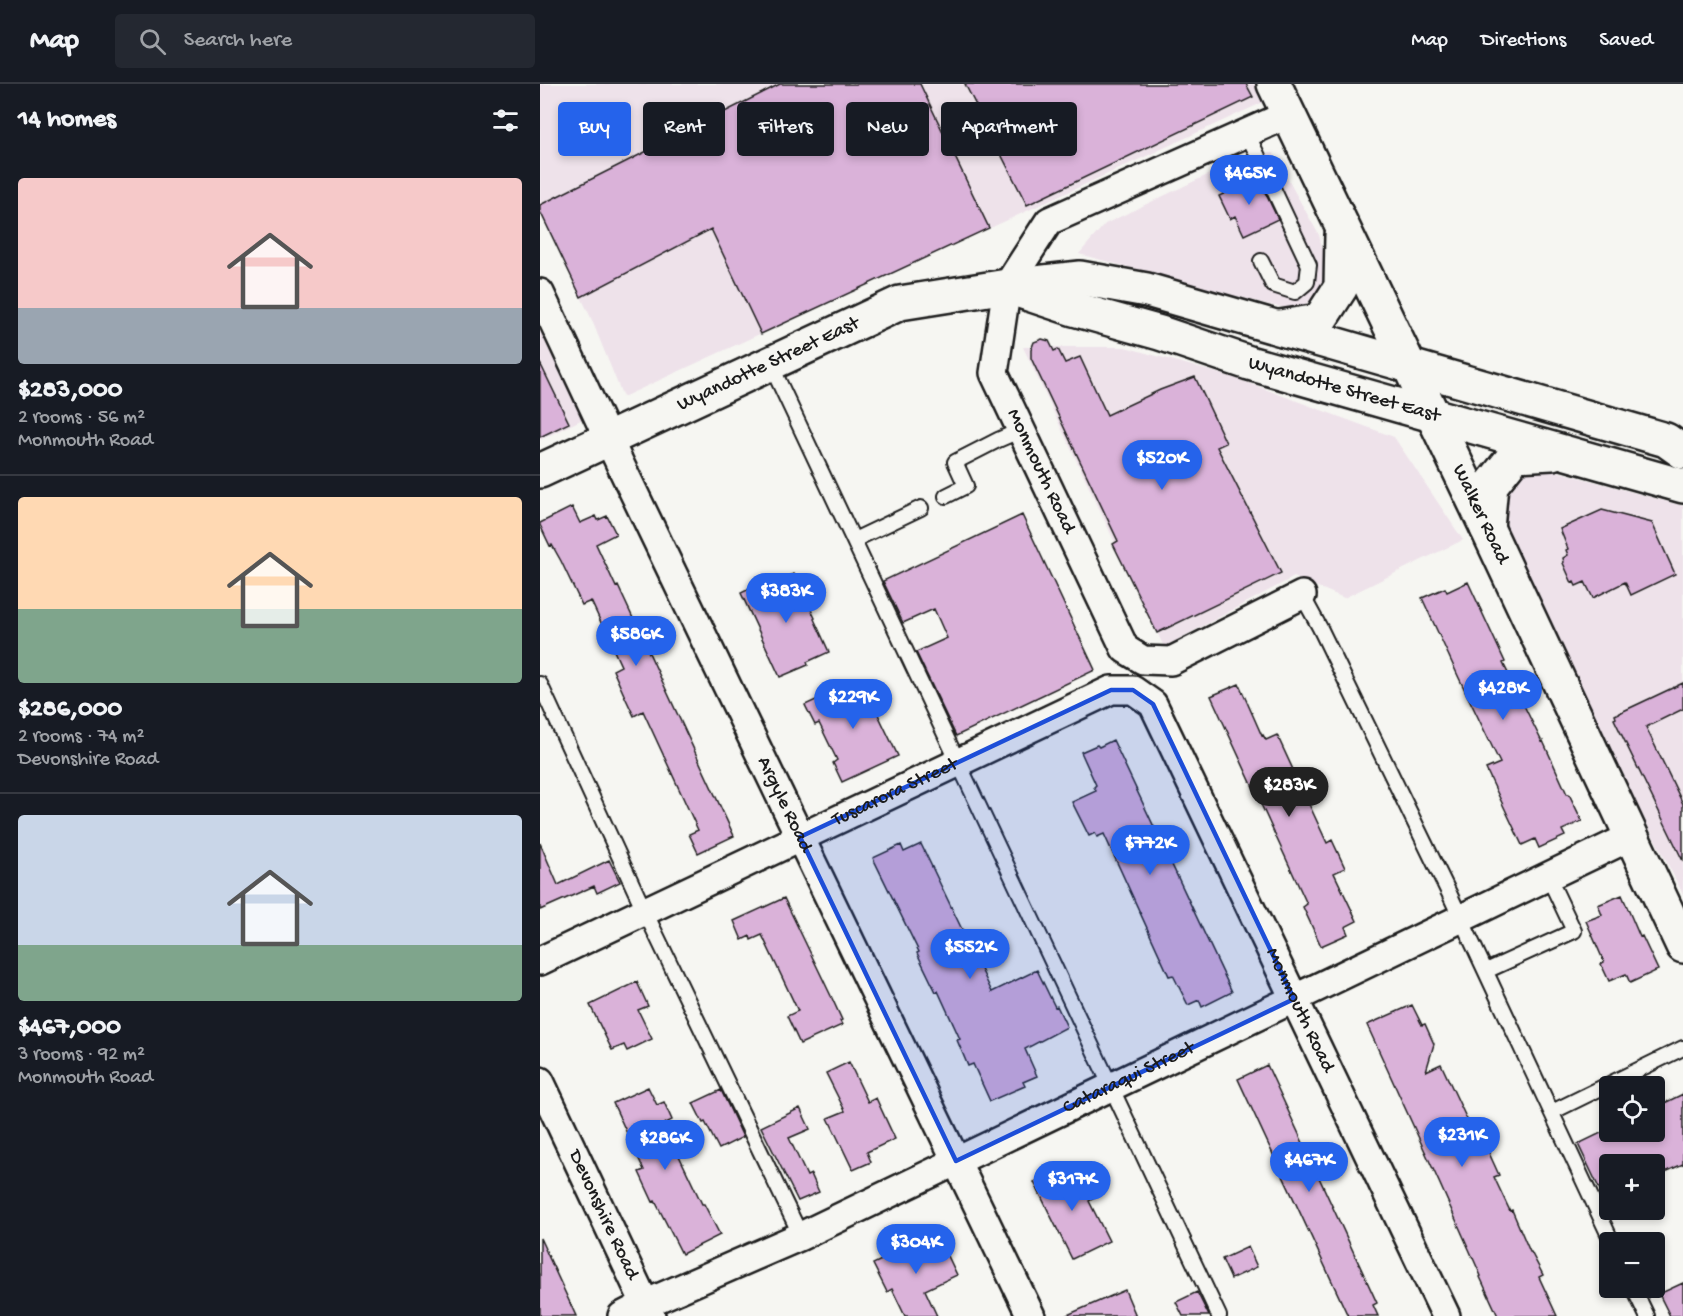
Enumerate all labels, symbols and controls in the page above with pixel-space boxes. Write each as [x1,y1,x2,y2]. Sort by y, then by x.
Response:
search box [115,14,535,68]
text: Map [30,25,79,58]
icon: search [136,25,169,58]
text: Search here [184,28,292,54]
text: Map [1411,29,1448,54]
text: Directions [1481,29,1566,54]
text: Saved [1599,29,1653,54]
chip: Buy [558,102,631,156]
chip: Rent [643,102,725,156]
chip: Filters [737,102,834,156]
chip: New [846,102,929,156]
chip: Apartment [941,102,1077,156]
icon: filters [489,104,522,137]
text: 14 homes [18,105,116,136]
pin: $465K [1207,155,1291,206]
text: $465K [1224,163,1274,186]
icon: home [216,217,324,325]
street label: Wyandotte Street East [674,311,865,417]
street label: Wyandotte Street East [1245,352,1444,429]
text: $283,000 [18,376,123,407]
street label: Monmouth Road [1001,405,1081,539]
text: 2 rooms · 56 m² [18,407,145,430]
text: Monmouth Road [18,430,153,453]
pin: $520K [1120,440,1204,491]
text: $520K [1136,448,1188,471]
street label: Walker Road [1447,461,1515,570]
icon: home [216,536,324,644]
pin: $383K [744,573,828,624]
text: $383K [760,581,812,604]
pin: $586K [594,616,678,667]
text: $586K [610,624,662,647]
pin: $428K [1461,670,1545,721]
text: $428K [1478,678,1528,701]
pin: $229K [811,679,895,730]
text: $229K [828,687,878,710]
text: $286,000 [18,695,122,726]
text: 2 rooms · 74 m² [18,726,144,749]
text: Devonshire Road [18,749,158,772]
street label: Tuscarora Street [828,752,963,833]
street label: Argyle Road [752,753,818,858]
pin: $283K [1247,767,1331,818]
text: $283K [1263,775,1315,798]
pin: $772K [1108,825,1192,876]
text: $772K [1125,833,1175,856]
icon: home [216,854,324,962]
pin: $552K [928,929,1012,980]
text: $552K [945,937,995,960]
street label: Monmouth Road [1260,944,1340,1078]
text: $467,000 [18,1013,121,1044]
street label: Cataraqui Street [1059,1036,1200,1120]
text: 3 rooms · 92 m² [18,1044,145,1067]
text: Monmouth Road [18,1067,153,1090]
map controls [1599,1076,1665,1298]
button: locate [1599,1076,1665,1142]
pin: $231K [1420,1117,1504,1168]
pin: $286K [623,1120,707,1171]
text: $231K [1438,1125,1486,1148]
text: $286K [640,1128,690,1151]
pin: $467K [1267,1142,1351,1193]
street label: Devonshire Road [562,1145,645,1285]
text: $467K [1284,1150,1334,1173]
button: + [1599,1154,1665,1220]
pin: $317K [1030,1161,1114,1212]
text: $317K [1048,1169,1096,1192]
pin: $304K [874,1224,958,1275]
text: $304K [890,1232,942,1255]
button: − [1599,1232,1665,1298]

